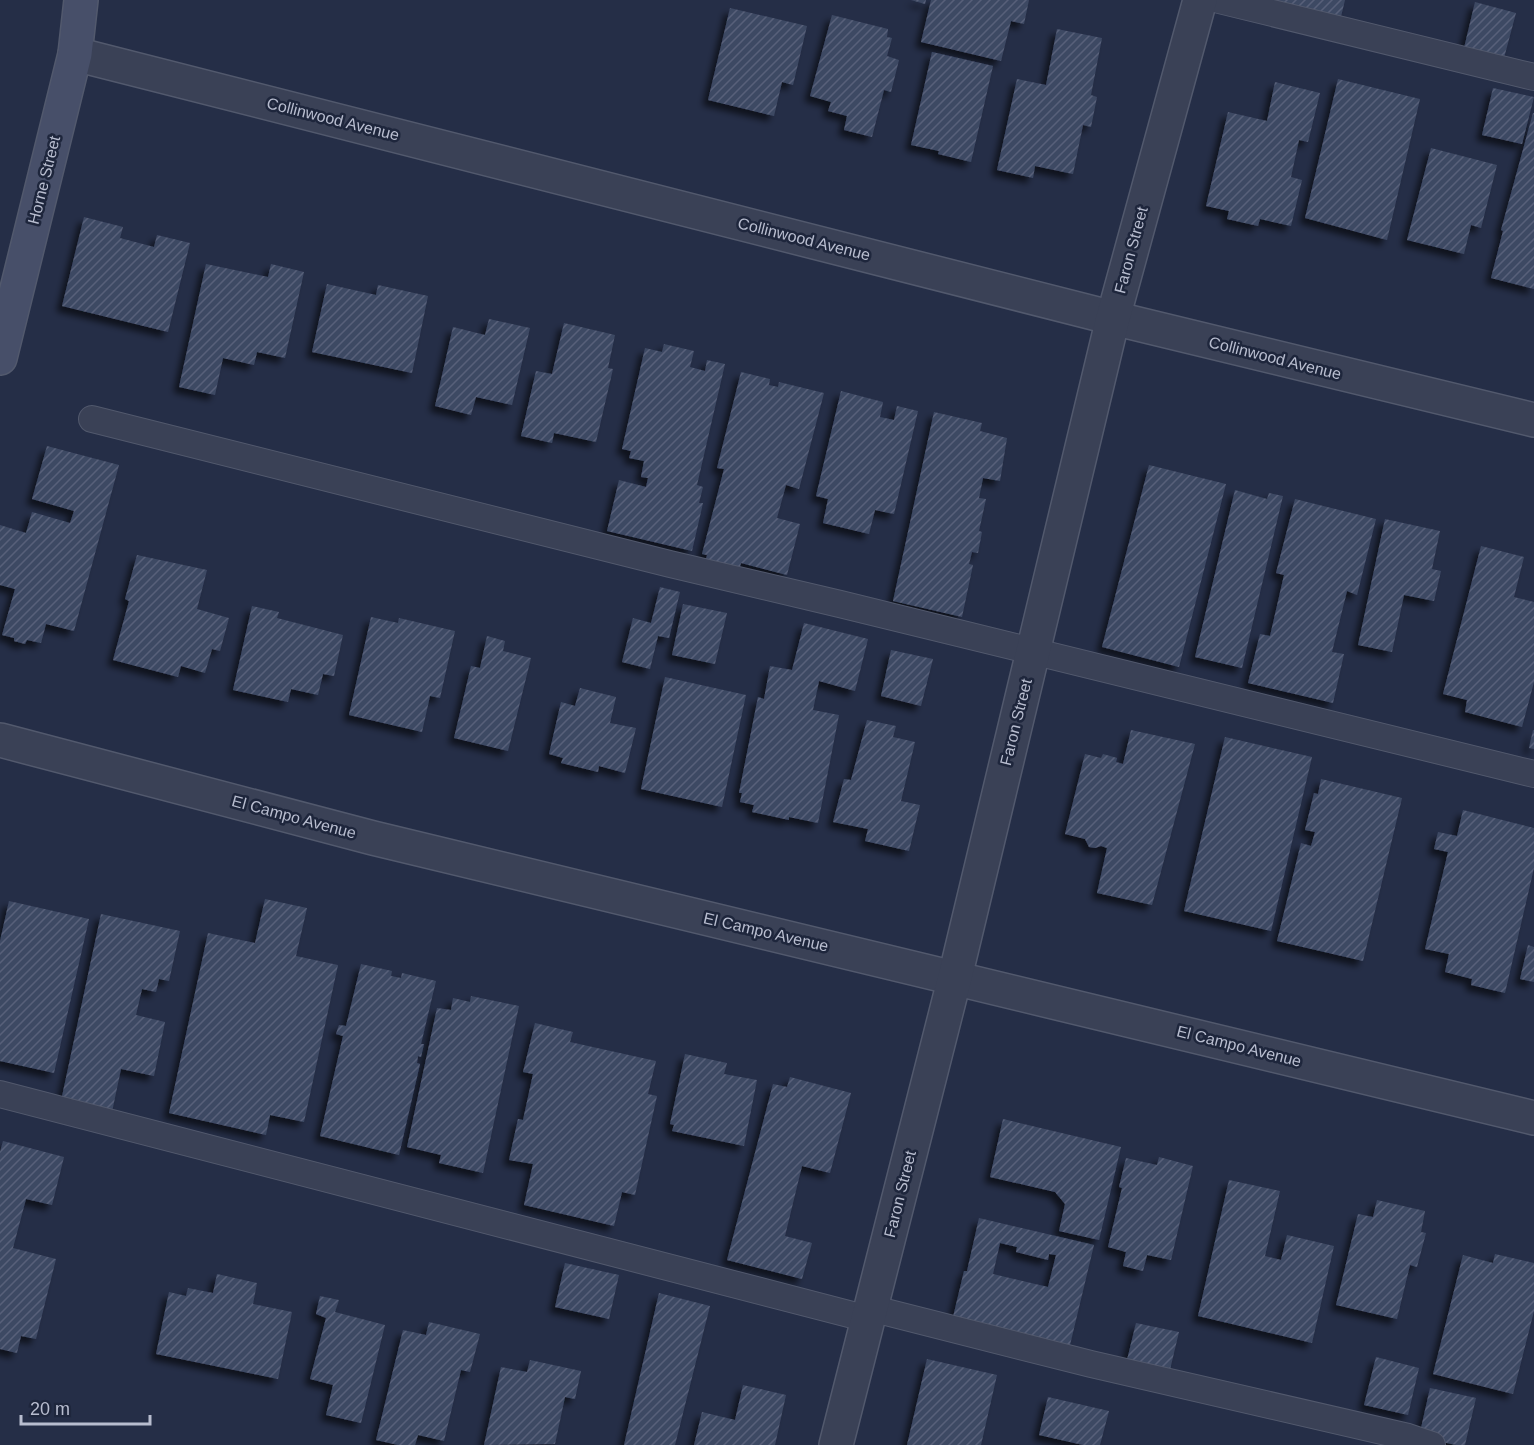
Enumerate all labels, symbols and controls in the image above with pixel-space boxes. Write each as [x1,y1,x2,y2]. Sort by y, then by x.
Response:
street label: Collinwood Avenue [265,94,401,144]
street label: Horne Street [25,133,63,226]
street label: Faron Street [1111,204,1151,295]
street label: Collinwood Avenue [736,214,872,264]
street label: Collinwood Avenue [1207,333,1343,383]
street label: Faron Street [997,676,1035,767]
street label: El Campo Avenue [230,792,358,842]
street label: El Campo Avenue [702,909,830,955]
street label: El Campo Avenue [1175,1022,1303,1070]
street label: Faron Street [881,1148,919,1239]
scale bar [21,1388,150,1426]
text: 20 m [30,1399,70,1419]

